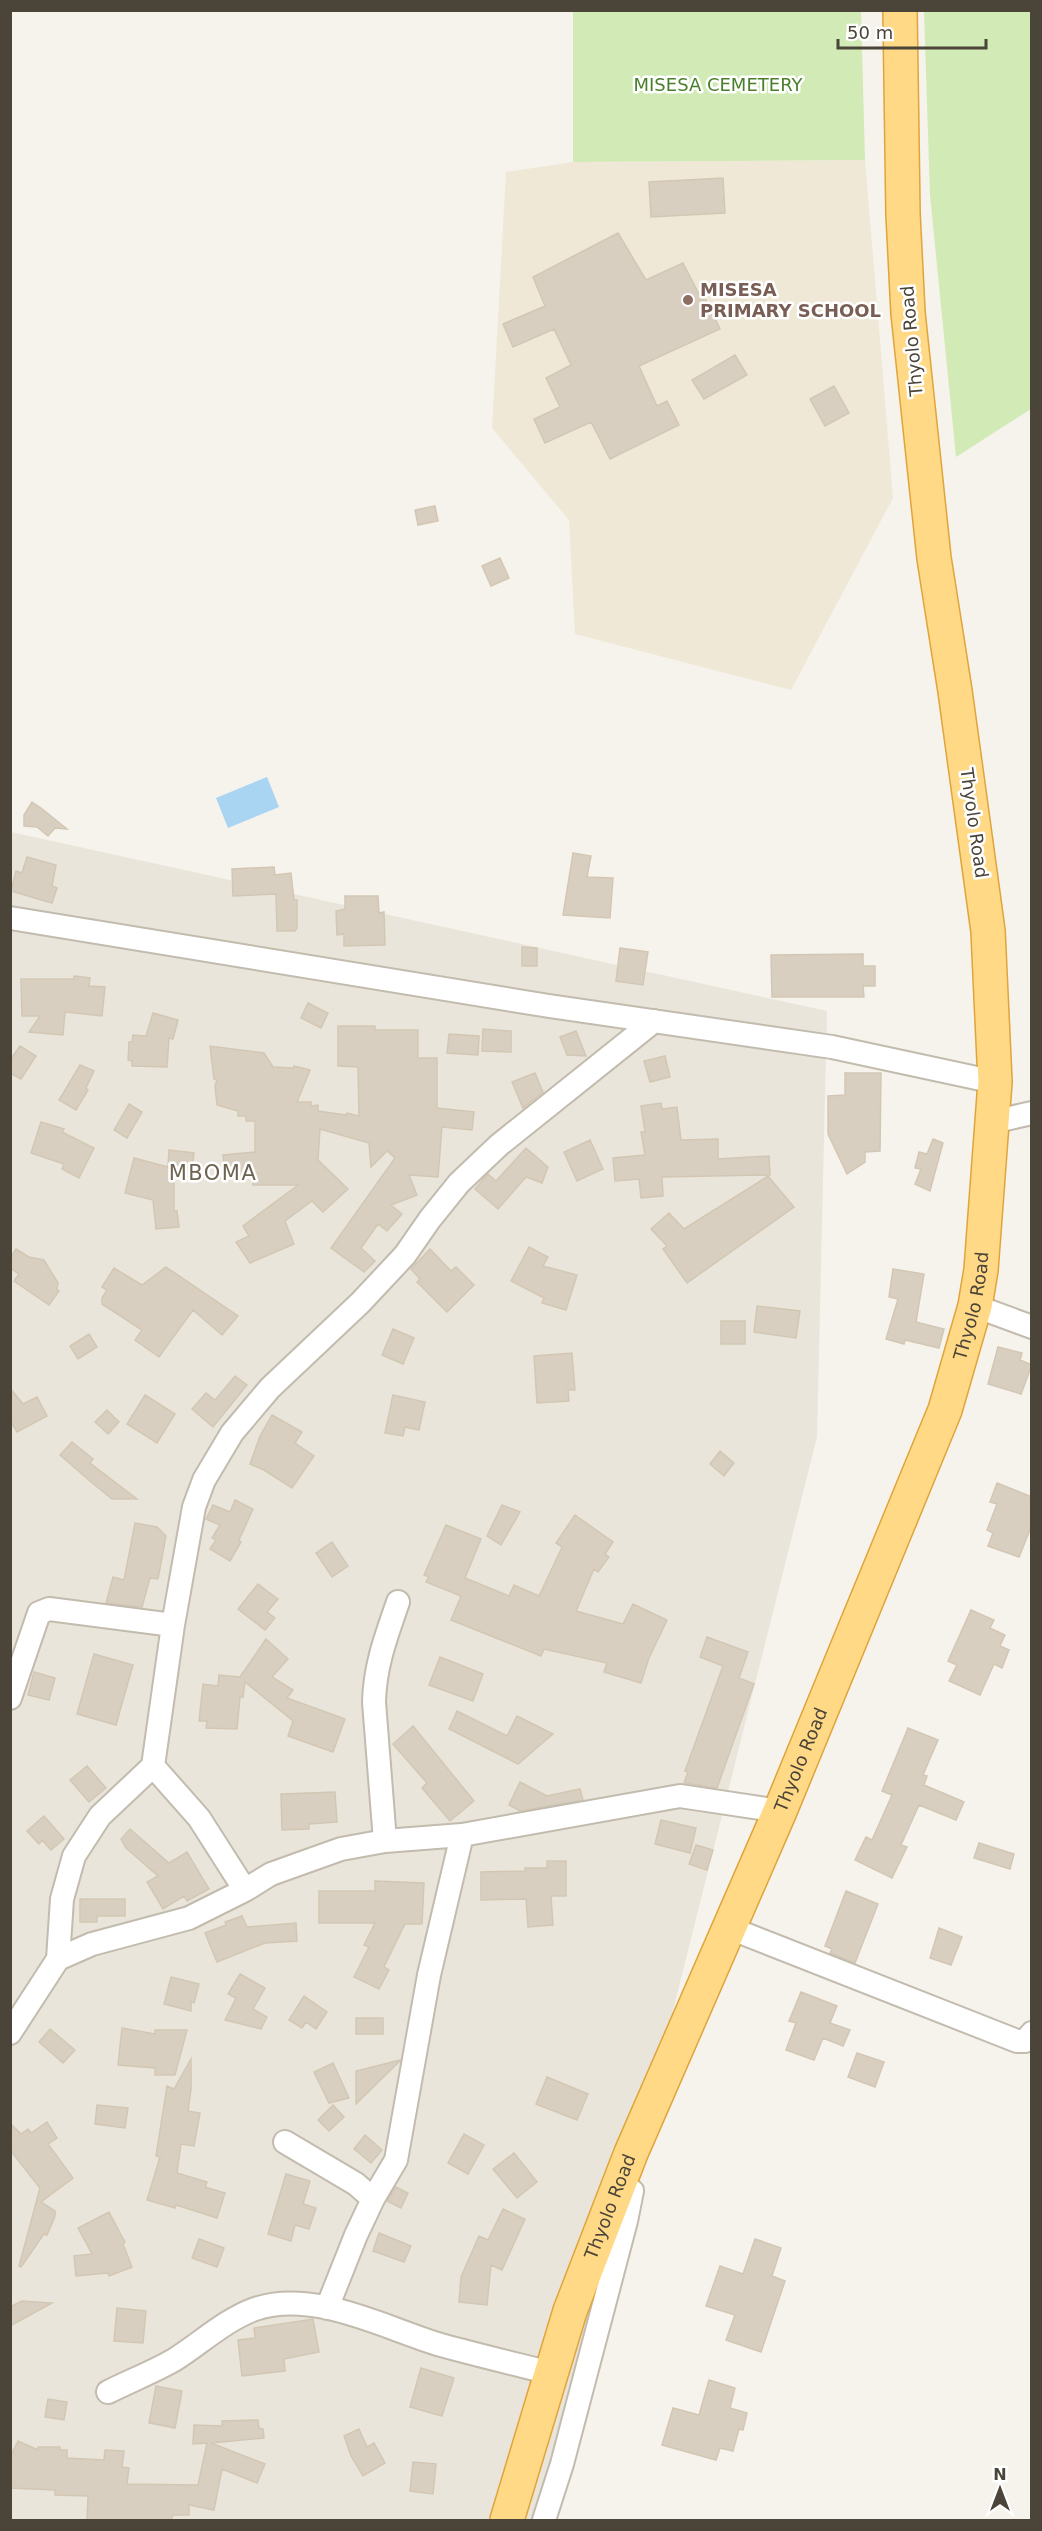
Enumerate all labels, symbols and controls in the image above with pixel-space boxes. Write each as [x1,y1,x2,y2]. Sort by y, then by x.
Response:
scale bar [838,12,986,50]
text: 50 m [847,22,893,43]
park label: MISESA CEMETERY [634,74,804,95]
place label: MISESA PRIMARY SCHOOL [700,279,881,321]
street label: Thyolo Road [896,285,927,398]
marker: MISESA PRIMARY SCHOOL [681,293,695,307]
street label: Thyolo Road [956,766,993,879]
district label: MBOMA [169,1161,257,1185]
street label: Thyolo Road [949,1251,992,1364]
street label: Thyolo Road [769,1704,831,1816]
street label: Thyolo Road [580,2151,640,2263]
north arrow [970,2459,1030,2519]
text: N [993,2465,1007,2484]

